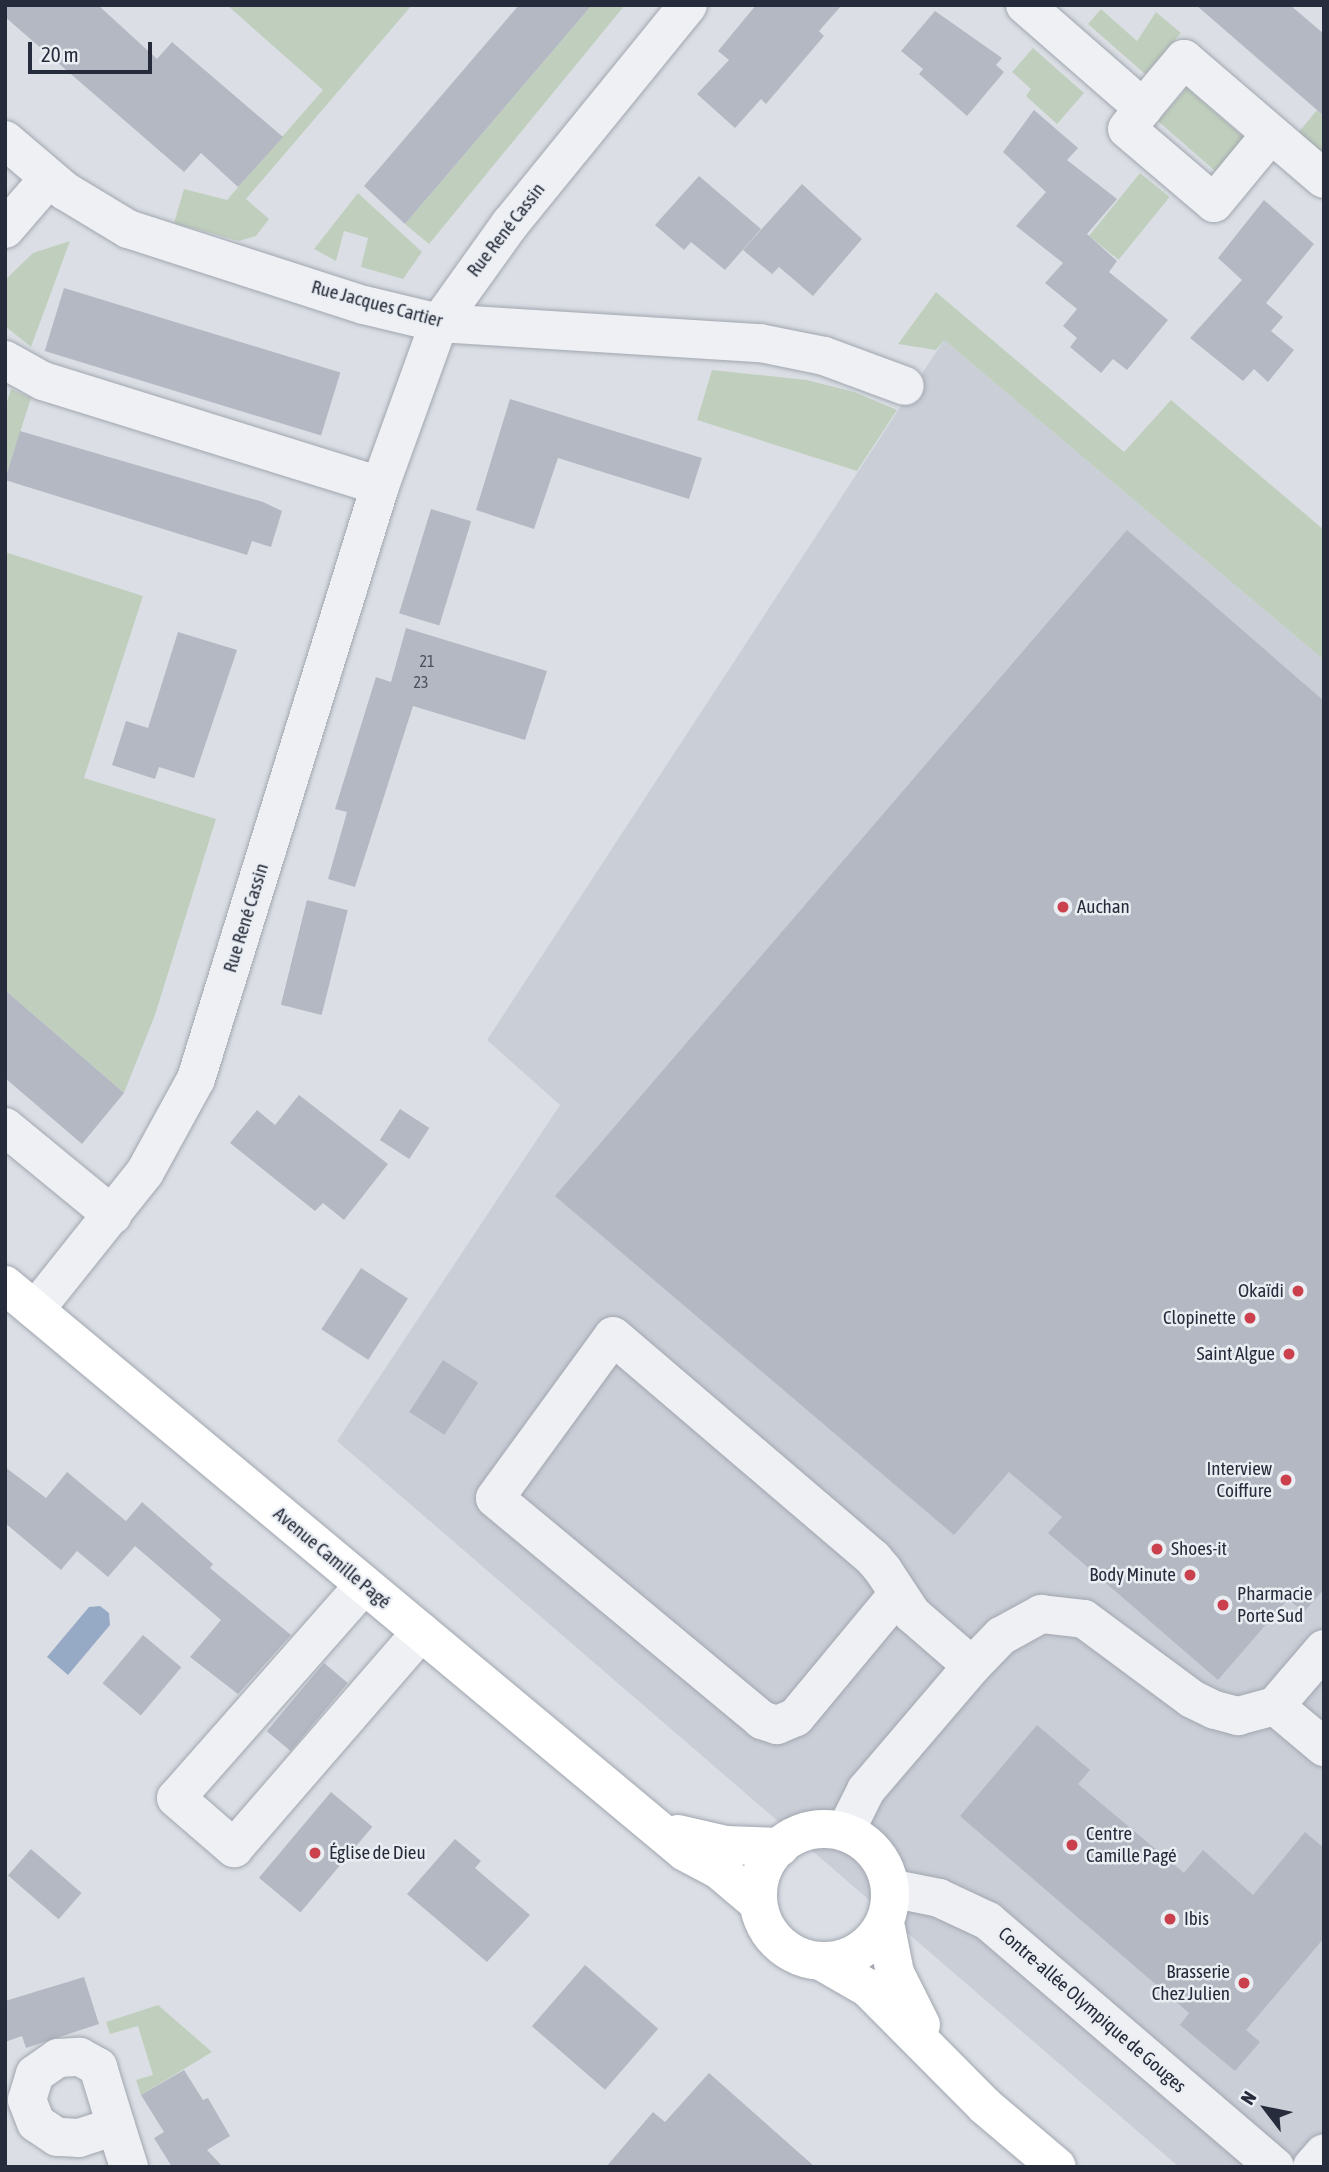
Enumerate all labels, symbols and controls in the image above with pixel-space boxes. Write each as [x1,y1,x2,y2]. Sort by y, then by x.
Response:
scale bar [32,28,156,72]
text: 20 m [41,42,79,66]
street label: Rue René Cassin [462,179,550,281]
street label: Rue Jacques Cartier [309,276,445,332]
house number: 21 [419,651,435,671]
house number: 23 [413,672,429,692]
street label: Rue René Cassin [219,861,273,975]
place label: Auchan [1077,896,1130,918]
marker: Auchan [1055,899,1071,915]
place label: Okaïdi [1238,1280,1284,1302]
marker: Okaïdi [1290,1283,1306,1299]
place label: Clopinette [1163,1307,1236,1329]
marker: Clopinette [1242,1310,1258,1326]
place label: Saint Algue [1196,1343,1275,1365]
marker: Saint Algue [1281,1346,1297,1362]
place label: Interview Coiffure [1206,1458,1272,1502]
marker: Interview Coiffure [1278,1472,1294,1488]
street label: Avenue Camille Pagé [269,1502,395,1614]
place label: Shoes-it [1171,1538,1227,1560]
marker: Shoes-it [1149,1541,1165,1557]
place label: Body Minute [1089,1564,1176,1586]
marker: Body Minute [1182,1567,1198,1583]
place label: Pharmacie Porte Sud [1237,1583,1313,1627]
marker: Pharmacie Porte Sud [1215,1597,1231,1613]
place label: Centre Camille Pagé [1086,1823,1177,1867]
marker: Centre Camille Pagé [1064,1837,1080,1853]
place label: Église de Dieu [329,1842,426,1864]
marker: Église de Dieu [307,1845,323,1861]
place label: Ibis [1184,1908,1209,1930]
marker: Ibis [1162,1911,1178,1927]
street label: Contre-allée Olympique de Gouges [993,1922,1191,2098]
place label: Brasserie Chez Julien [1152,1961,1230,2005]
marker: Brasserie Chez Julien [1236,1975,1252,1991]
north arrow [1231,2074,1301,2144]
text: N [1236,2087,1260,2108]

